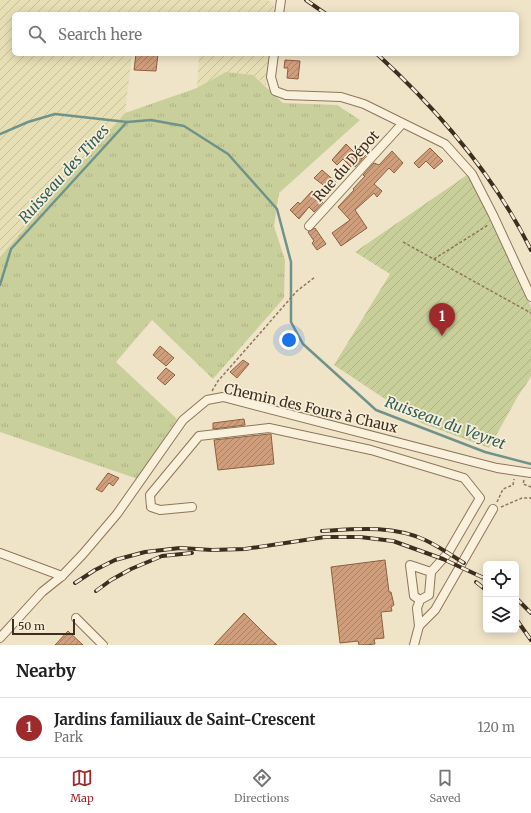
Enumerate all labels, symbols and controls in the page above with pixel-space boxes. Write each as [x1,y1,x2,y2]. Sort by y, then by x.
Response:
search box [12,12,519,56]
icon: search [26,23,48,45]
text: Search here [58,25,142,44]
water label: Ruisseau des Tines [14,120,113,227]
street label: Rue du Dépot [309,126,383,206]
pin: 1 [429,303,455,336]
your location [279,330,299,350]
street label: Chemin des Fours à Chaux [222,379,400,437]
water label: Ruisseau du Veyret [382,392,509,453]
map controls [483,561,519,633]
button: locate [483,561,519,597]
button: layers [483,597,519,633]
scale bar [12,617,75,636]
text: 50 m [18,619,45,633]
text: Nearby [16,660,76,682]
text: Jardins familiaux de Saint-Crescent [54,710,316,729]
text: 1 [26,719,32,736]
text: 120 m [477,719,515,736]
text: Park [54,729,83,746]
tab: Map [70,767,94,805]
tab: Directions [234,767,289,805]
tab: Saved [430,767,461,805]

